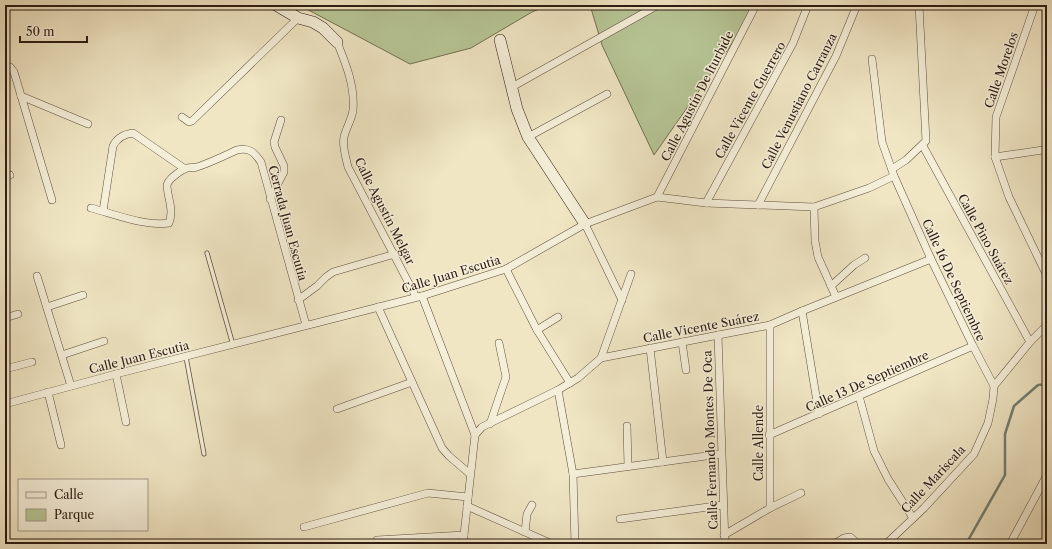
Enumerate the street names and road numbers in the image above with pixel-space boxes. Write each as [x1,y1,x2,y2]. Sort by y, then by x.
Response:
street label: Calle Agustín De Iturbide [658,28,737,164]
street label: Calle Venustiano Carranza [758,30,840,172]
street label: Calle Morelos [981,30,1021,110]
street label: Calle Vicente Guerrero [711,39,789,161]
street label: Calle Agustín Melgar [351,155,419,267]
street label: Cerrada Juan Escutia [265,164,311,283]
street label: Calle Pino Suárez [955,191,1017,287]
street label: Calle 16 De Septiembre [919,216,989,344]
street label: Calle Juan Escutia [400,252,503,296]
street label: Calle Vicente Suárez [642,308,760,346]
street label: Calle Juan Escutia [87,337,191,377]
street label: Calle 13 De Septiembre [803,347,931,415]
street label: Calle Fernando Montes De Oca [699,350,721,530]
street label: Calle Allende [751,405,766,481]
street label: Calle Mariscala [898,441,969,516]

